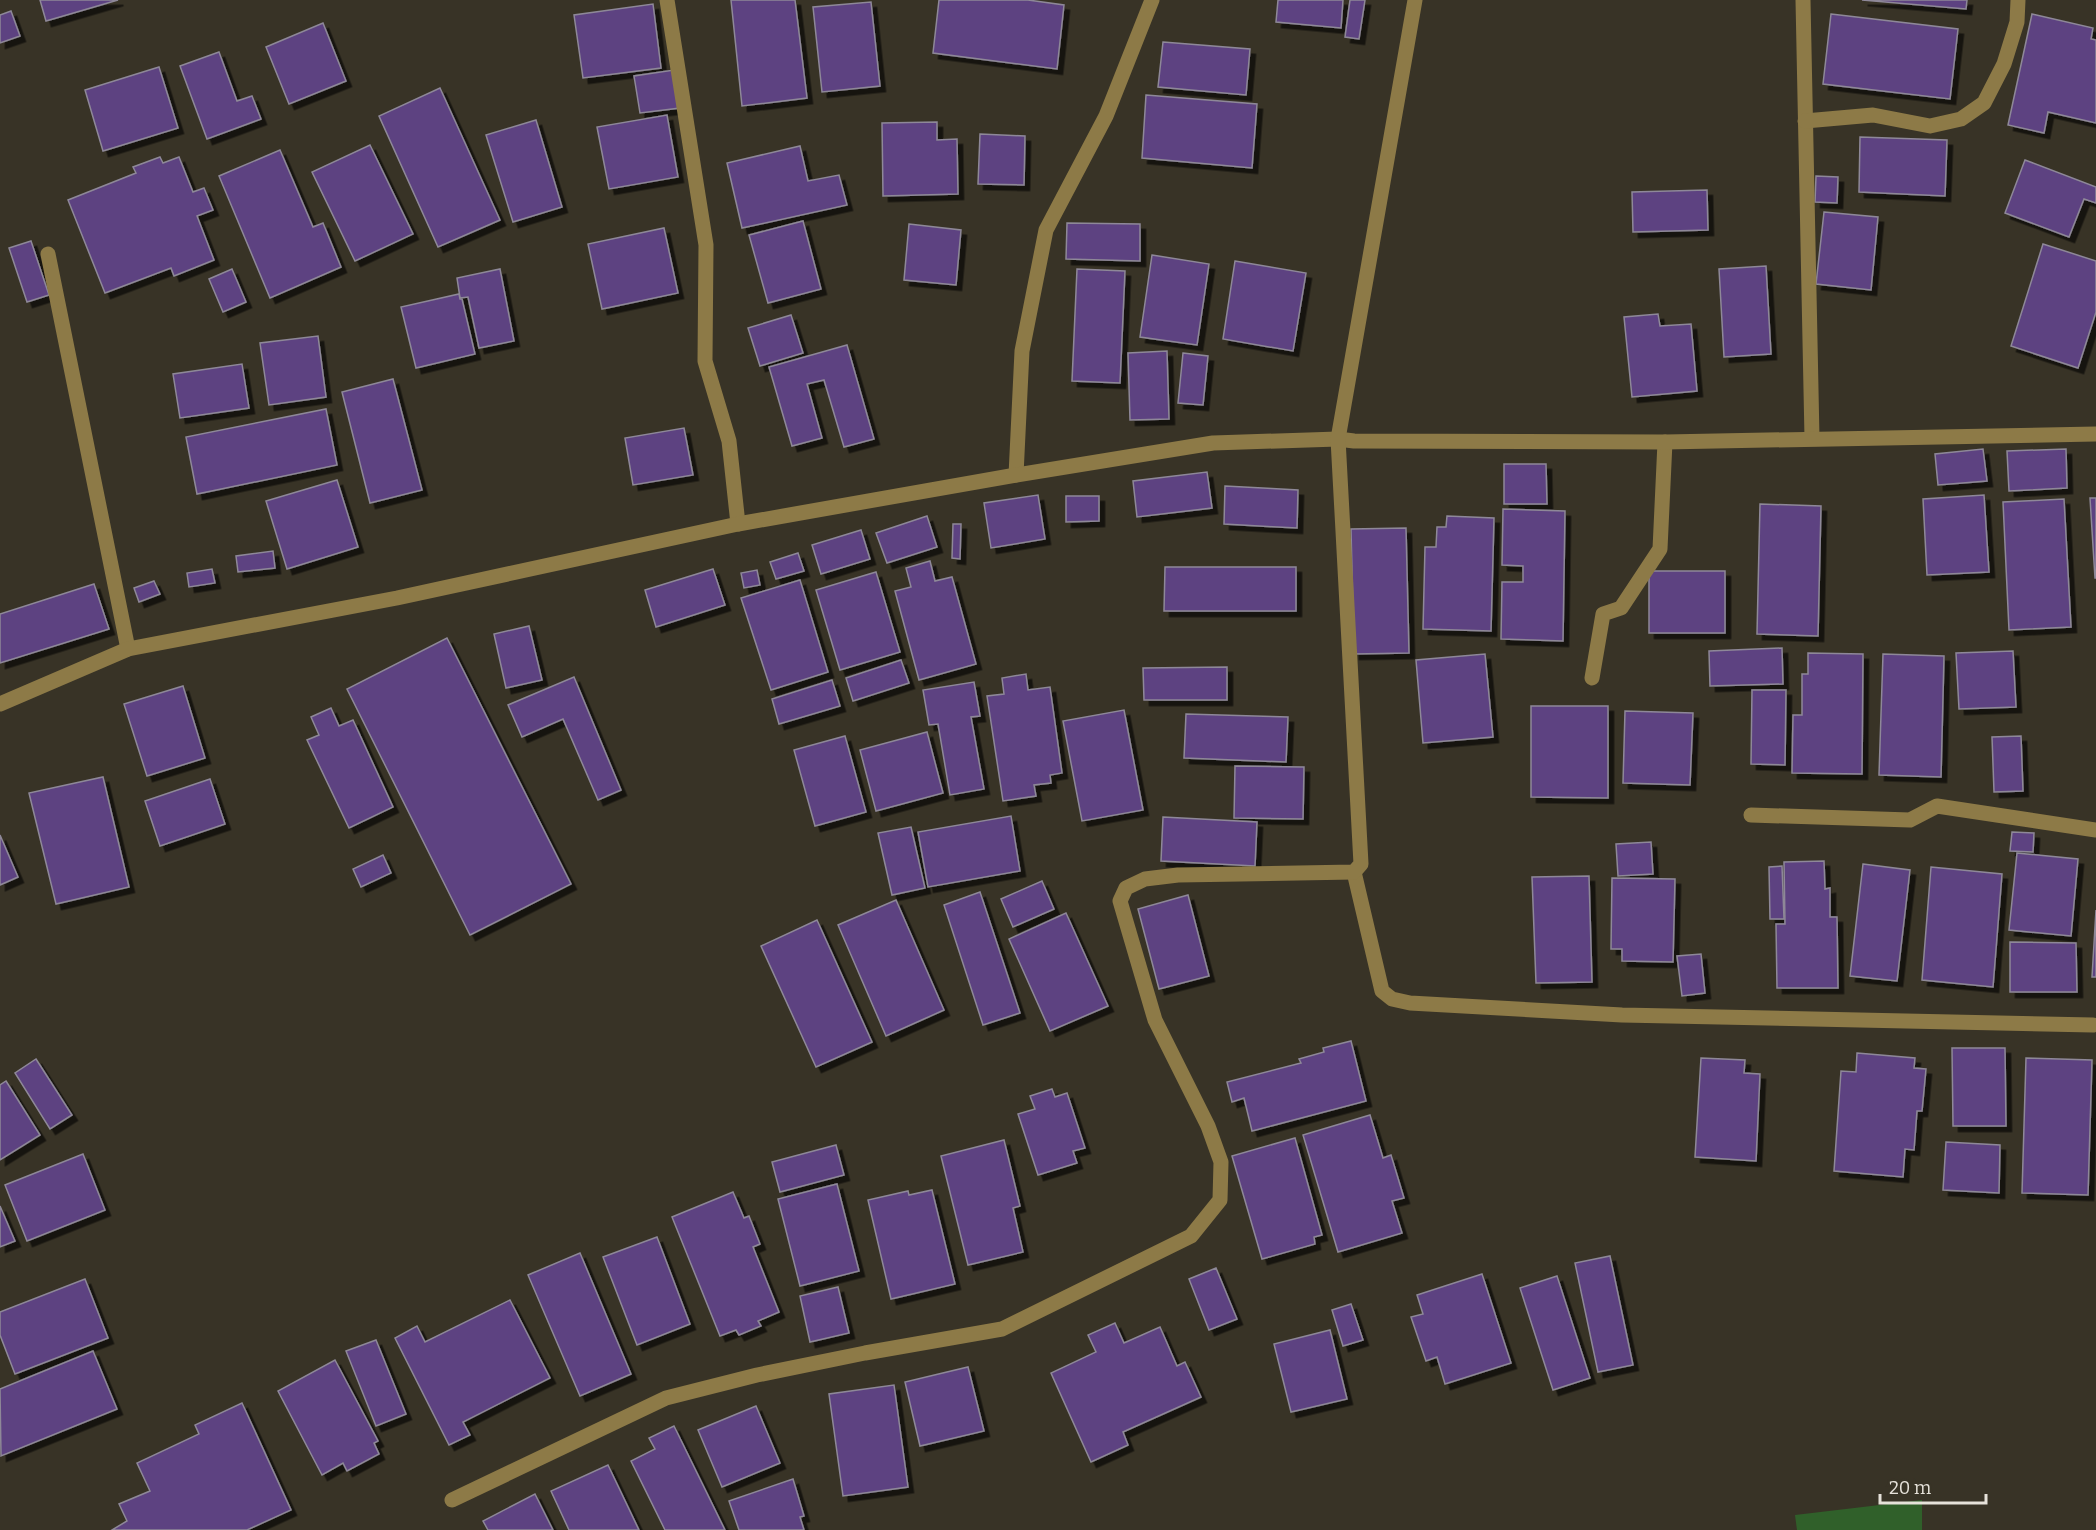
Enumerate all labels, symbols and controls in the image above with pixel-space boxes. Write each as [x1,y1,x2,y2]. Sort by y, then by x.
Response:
scale bar [1880,1467,1986,1505]
text: 20 m [1889,1477,1931,1499]

